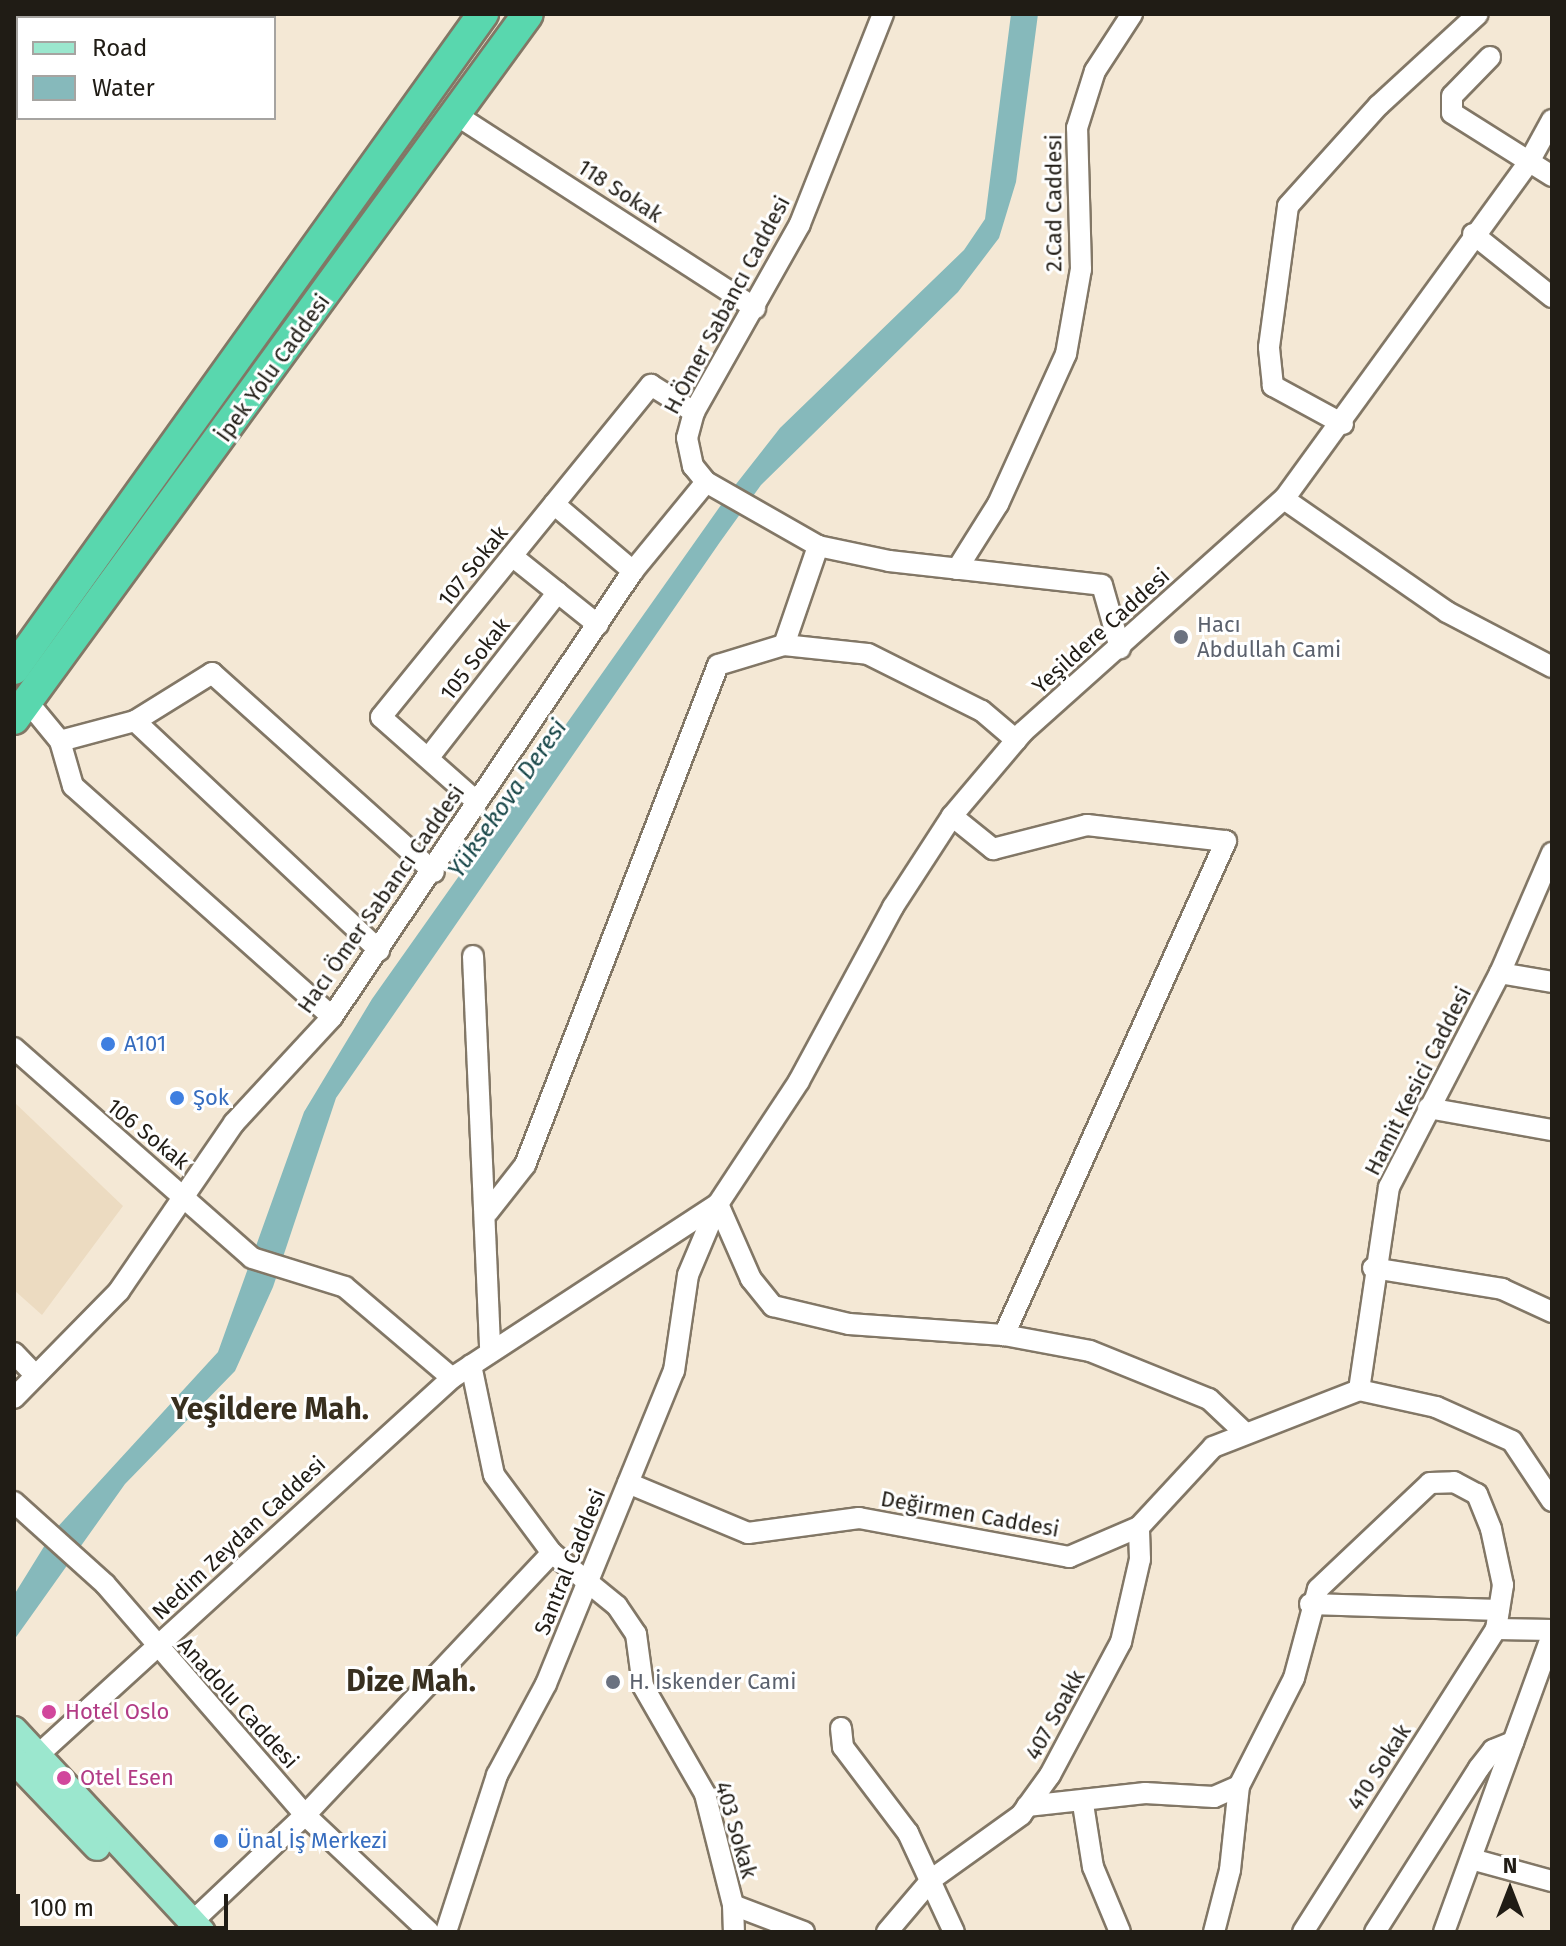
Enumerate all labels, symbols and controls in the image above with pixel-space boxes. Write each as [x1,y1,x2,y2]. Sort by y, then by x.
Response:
legend [16,16,276,120]
text: Road [92,34,147,62]
text: Water [92,74,155,102]
street label: 2.Cad Caddesi [1041,134,1067,272]
street label: 118 Sokak [573,154,667,228]
street label: H.Ömer Sabancı Caddesi [658,191,796,419]
street label: İpek Yolu Caddesi [211,289,335,447]
street label: 107 Sokak [433,520,513,612]
street label: Yeşildere Caddesi [1027,563,1175,699]
place label: Hacı Abdullah Cami [1197,611,1341,662]
street label: 105 Sokak [435,612,515,706]
marker: Hacı Abdullah Cami [1172,628,1190,646]
water label: Yüksekova Deresi [443,714,573,884]
street label: Hacı Ömer Sabancı Caddesi [292,780,470,1018]
street label: Hamit Kesici Caddesi [1359,982,1477,1180]
place label: A101 [124,1031,166,1057]
marker: A101 [99,1035,117,1053]
place label: Şok [193,1085,229,1111]
marker: Şok [168,1089,186,1107]
street label: 106 Sokak [101,1093,195,1175]
district label: Yeşildere Mah. [171,1391,369,1427]
street label: Nedim Zeydan Caddesi [147,1451,331,1625]
street label: Santral Caddesi [529,1485,611,1639]
street label: Değirmen Caddesi [879,1485,1061,1543]
street label: Anadolu Caddesi [172,1632,304,1774]
district label: Dize Mah. [346,1663,476,1699]
street label: 407 Soakk [1020,1666,1090,1764]
place label: H. İskender Cami [629,1669,796,1695]
marker: H. İskender Cami [604,1673,622,1691]
place label: Hotel Oslo [65,1699,169,1725]
marker: Hotel Oslo [40,1703,58,1721]
street label: 410 Sokak [1341,1719,1417,1815]
place label: Otel Esen [80,1765,174,1791]
marker: Otel Esen [55,1769,73,1787]
street label: 403 Sokak [710,1779,762,1881]
place label: Ünal İş Merkezi [237,1828,387,1854]
marker: Ünal İş Merkezi [212,1832,230,1850]
north arrow [1470,1850,1550,1930]
text: N [1503,1852,1517,1879]
scale bar [20,1878,232,1928]
text: 100 m [30,1894,94,1922]

